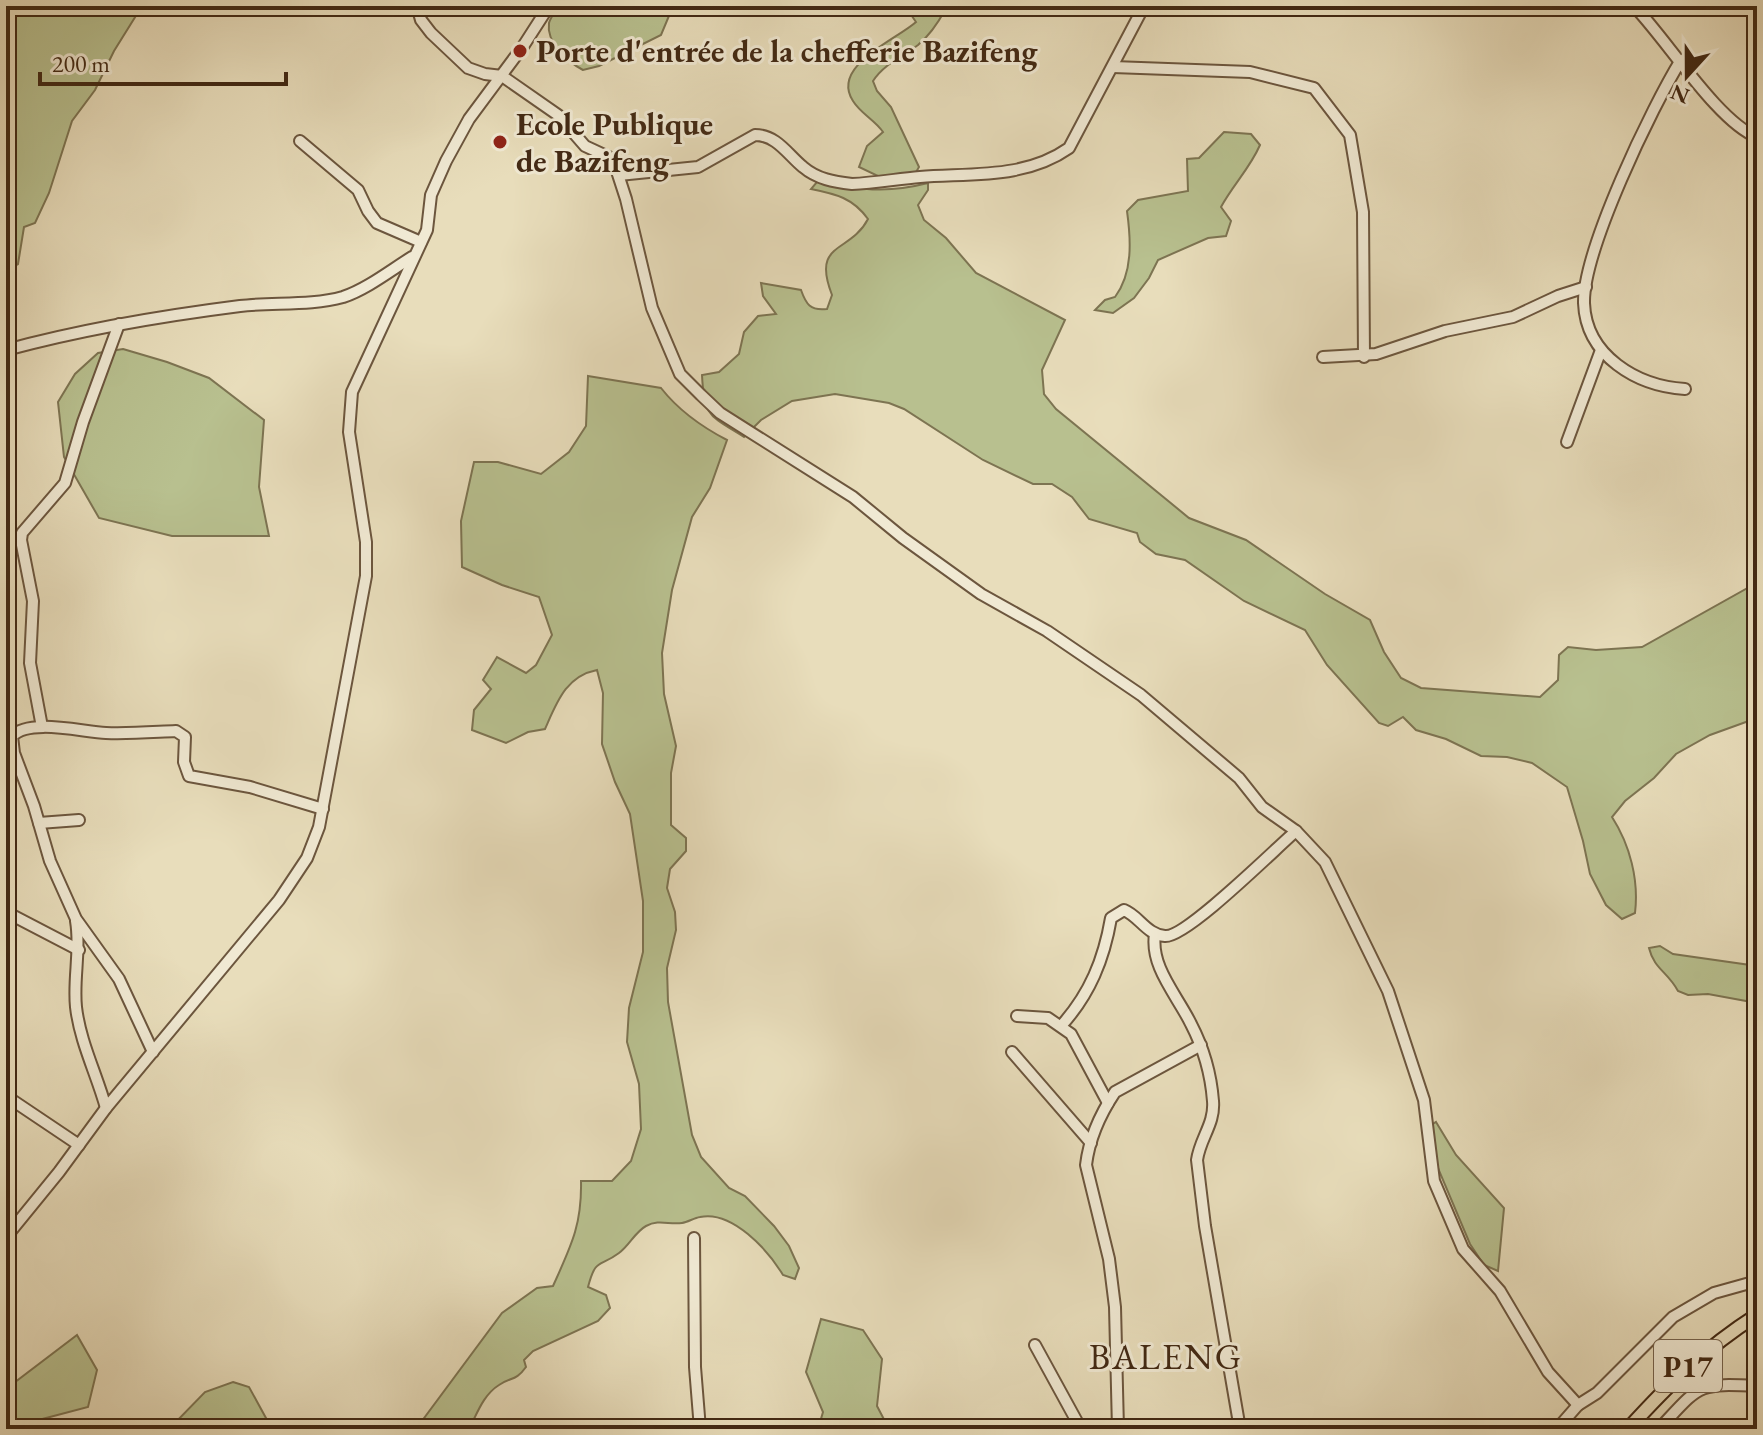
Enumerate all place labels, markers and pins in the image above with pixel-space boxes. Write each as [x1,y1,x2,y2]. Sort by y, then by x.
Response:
place label: Porte d'entrée de la chefferie Bazifeng [536,30,1038,72]
marker: Porte d'entrée de la chefferie Bazifeng [511,42,529,60]
place label: Ecole Publique de Bazifeng [516,103,713,182]
marker: Ecole Publique de Bazifeng [491,133,509,151]

